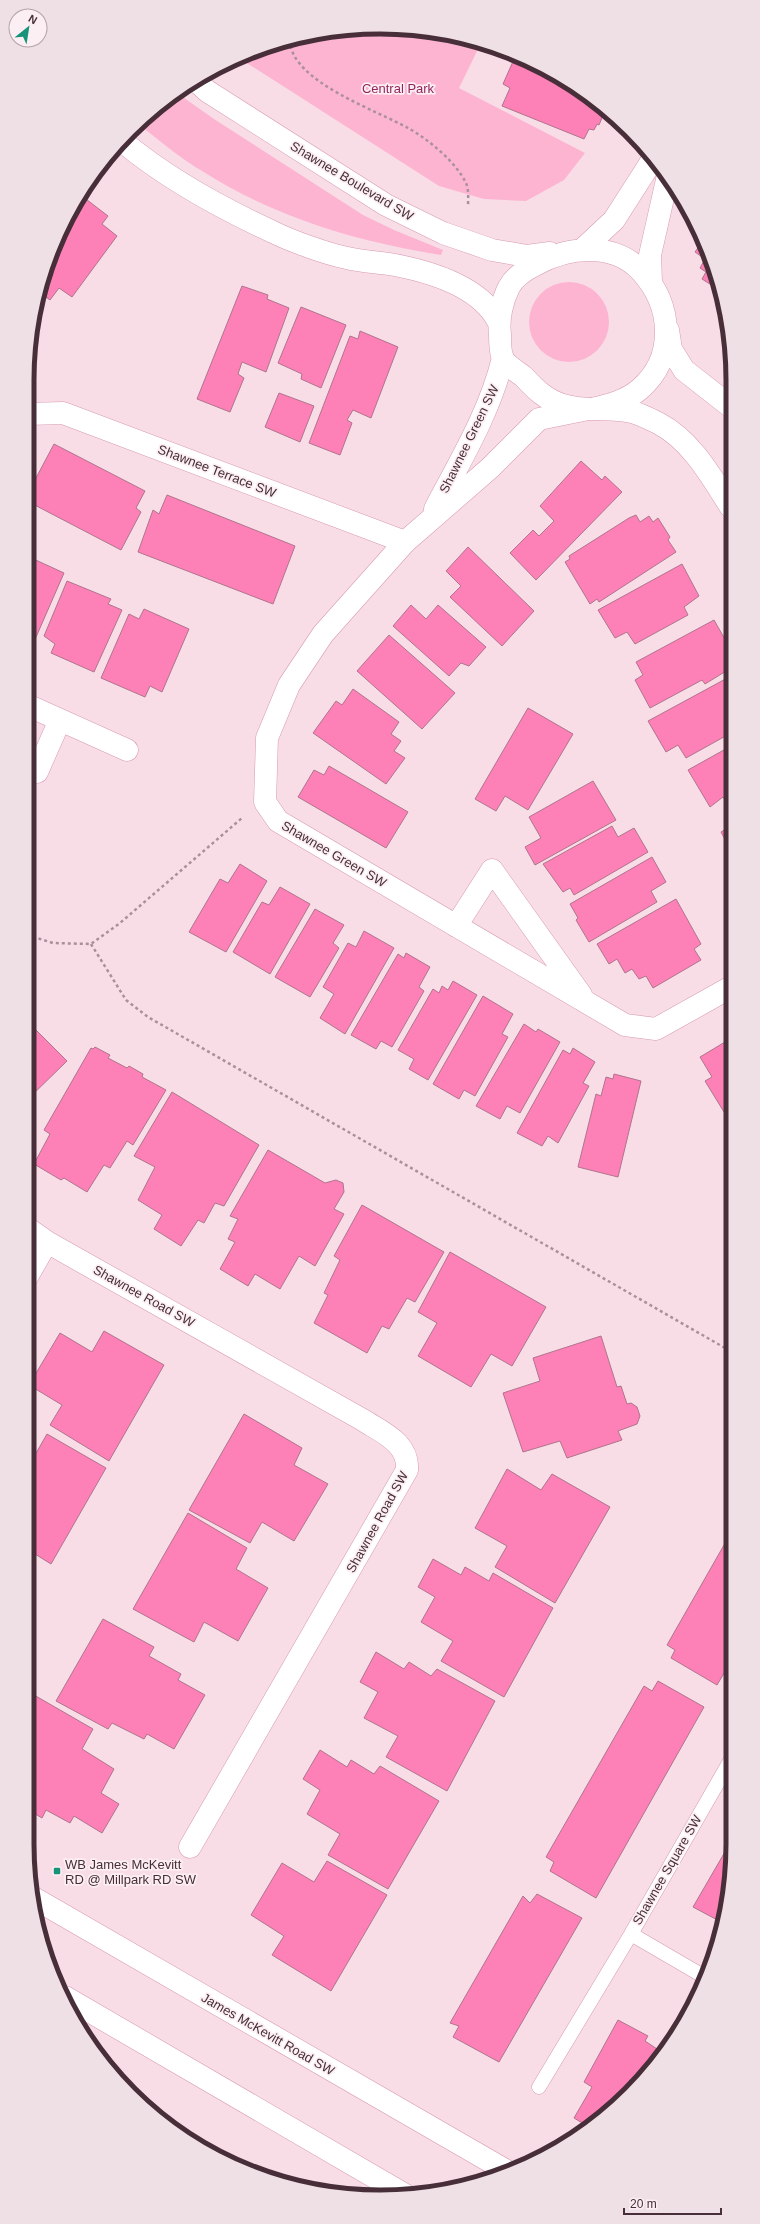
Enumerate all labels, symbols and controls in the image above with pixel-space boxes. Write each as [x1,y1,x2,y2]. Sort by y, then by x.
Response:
north arrow [8,8,48,48]
text: N [27,12,39,27]
park label: Central Park [362,81,435,96]
street label: Shawnee Boulevard SW [288,138,417,224]
street label: Shawnee Green SW [436,382,502,496]
street label: Shawnee Terrace SW [156,442,279,501]
street label: Shawnee Green SW [279,818,390,890]
street label: Shawnee Road SW [91,1262,198,1330]
street label: Shawnee Road SW [343,1468,411,1575]
street label: Shawnee Square SW [629,1812,705,1928]
place label: WB James McKevitt RD @ Millpark RD SW [65,1857,197,1887]
marker: WB James McKevitt RD @ Millpark RD SW [52,1866,62,1876]
street label: James McKevitt Road SW [199,1990,338,2079]
scale bar [624,2190,721,2216]
text: 20 m [630,2197,657,2211]

